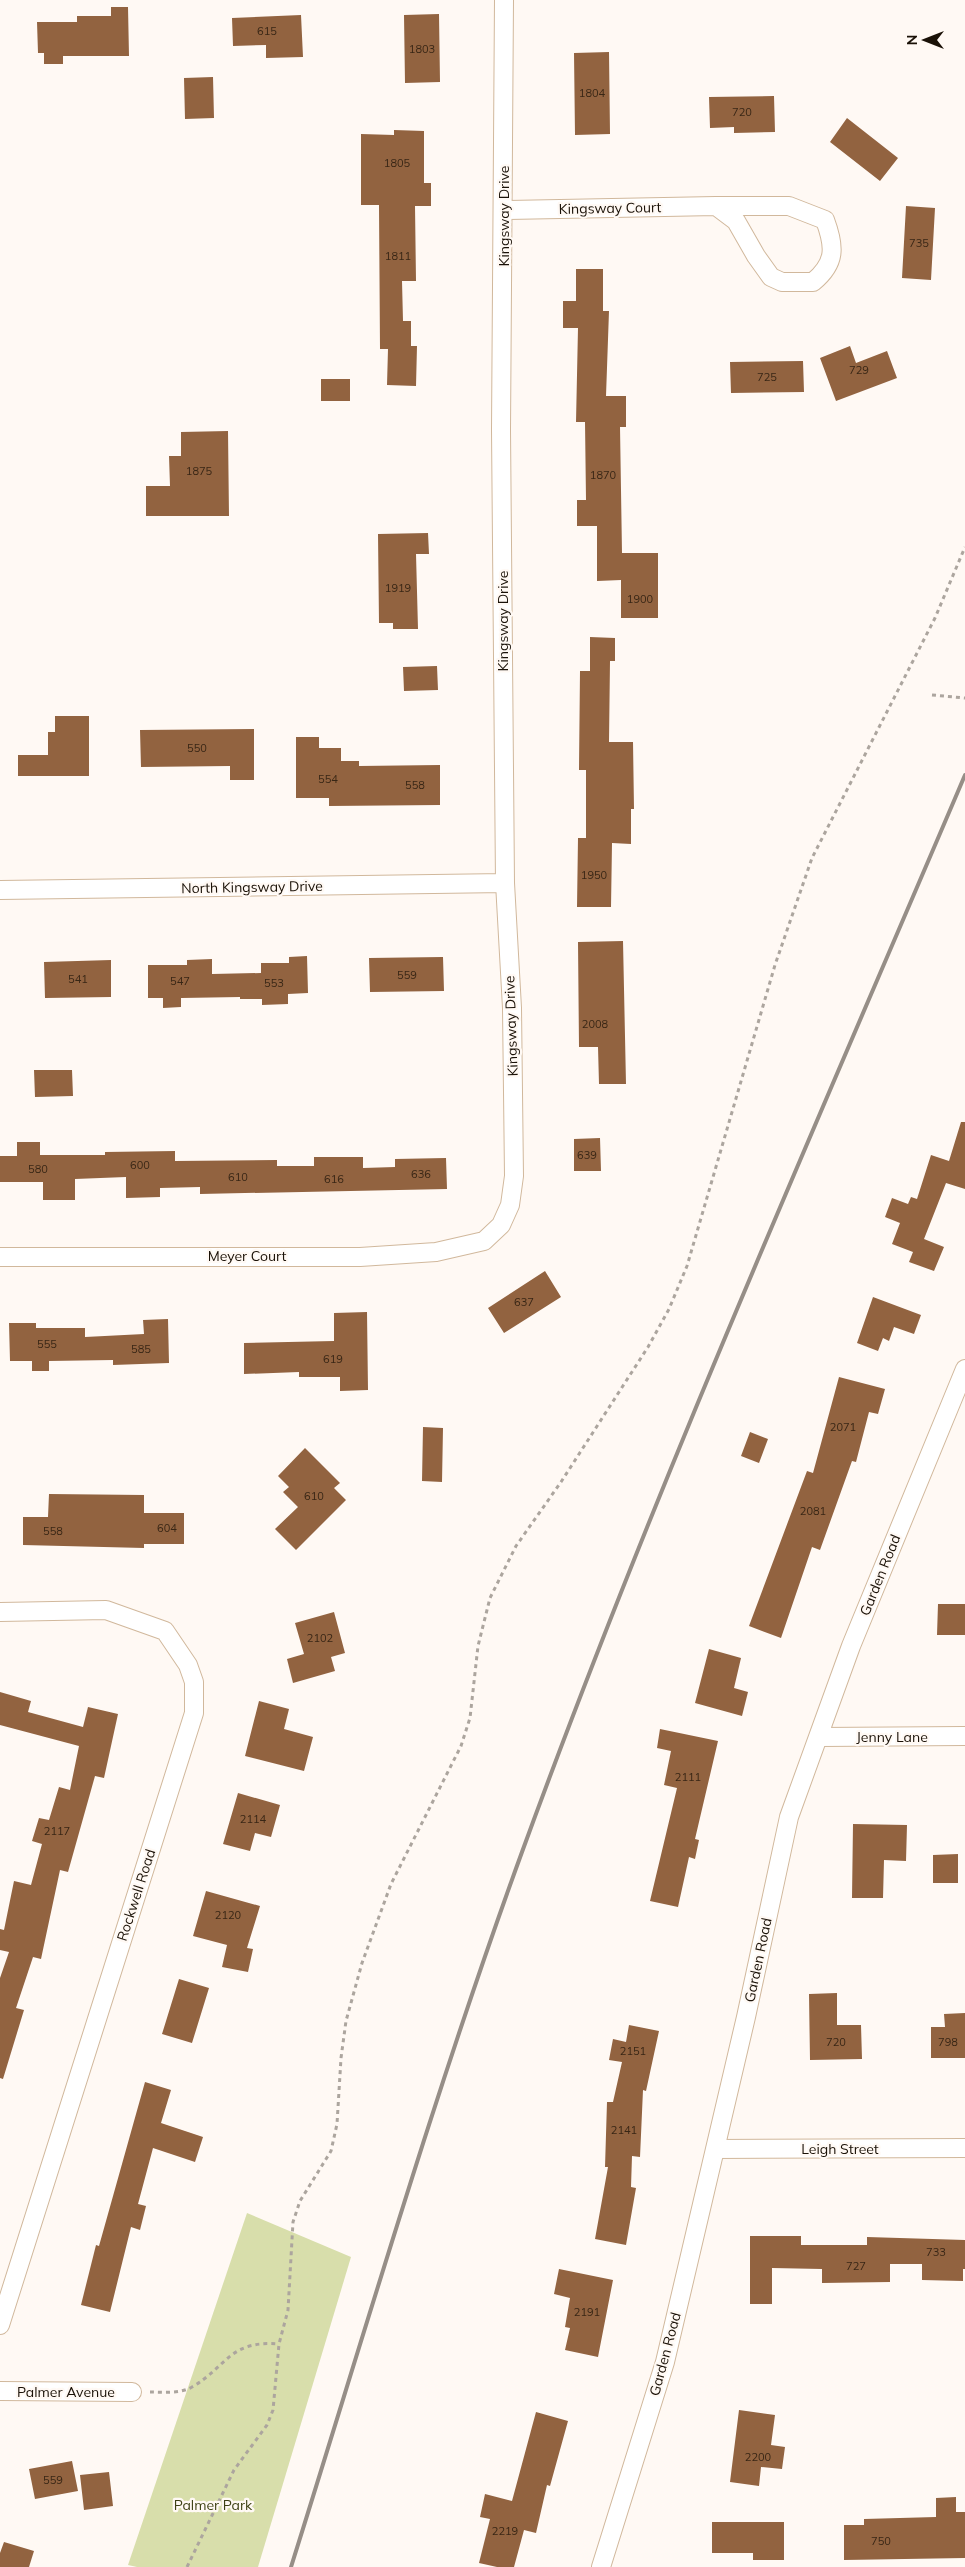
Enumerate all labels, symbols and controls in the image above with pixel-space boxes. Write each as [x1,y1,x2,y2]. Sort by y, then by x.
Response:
north arrow [900,15,950,65]
house number: 615 [257,24,277,38]
text: N [903,35,921,45]
house number: 1803 [409,42,435,56]
house number: 1804 [579,86,606,100]
house number: 720 [732,105,752,119]
house number: 1805 [384,156,411,170]
street label: Kingsway Drive [495,166,513,266]
street label: Kingsway Court [559,198,662,218]
house number: 735 [909,236,929,250]
house number: 1811 [385,249,411,263]
house number: 729 [849,363,869,377]
house number: 725 [757,370,777,384]
house number: 1875 [186,464,213,478]
house number: 1870 [590,468,617,482]
street label: Kingsway Drive [494,571,512,671]
house number: 1919 [385,581,411,595]
house number: 1900 [627,592,654,606]
house number: 550 [187,741,207,755]
house number: 554 [318,772,338,786]
house number: 558 [405,778,425,792]
house number: 1950 [581,868,608,882]
street label: North Kingsway Drive [181,877,323,897]
house number: 559 [397,968,417,982]
house number: 541 [68,972,88,986]
house number: 547 [170,974,190,988]
street label: Kingsway Drive [500,975,522,1077]
house number: 553 [264,976,284,990]
house number: 2008 [582,1017,609,1031]
house number: 639 [577,1148,597,1162]
house number: 600 [130,1158,150,1172]
house number: 580 [28,1162,48,1176]
house number: 636 [411,1167,431,1181]
house number: 610 [228,1170,248,1184]
house number: 616 [324,1172,344,1186]
street label: Meyer Court [208,1247,286,1265]
house number: 637 [514,1295,534,1309]
house number: 555 [37,1337,57,1351]
house number: 585 [131,1342,151,1356]
house number: 619 [323,1352,343,1366]
house number: 2071 [830,1420,856,1434]
house number: 610 [304,1489,324,1503]
house number: 2081 [800,1504,826,1518]
house number: 604 [157,1521,177,1535]
house number: 558 [43,1524,63,1538]
street label: Garden Road [856,1532,904,1618]
house number: 2102 [307,1631,334,1645]
street label: Jenny Lane [856,1728,928,1746]
house number: 2111 [675,1770,701,1784]
house number: 2114 [240,1812,267,1826]
house number: 2117 [44,1824,70,1838]
street label: Rockwell Road [113,1847,159,1943]
house number: 2120 [215,1908,242,1922]
street label: Garden Road [740,1916,776,2004]
house number: 720 [826,2035,846,2049]
house number: 798 [938,2035,958,2049]
house number: 2151 [620,2044,646,2058]
house number: 2141 [611,2123,637,2137]
street label: Leigh Street [801,2140,879,2158]
house number: 733 [926,2245,946,2259]
house number: 727 [846,2259,866,2273]
house number: 2191 [574,2305,600,2319]
street label: Garden Road [645,2310,685,2398]
street label: Palmer Avenue [17,2383,115,2401]
house number: 2200 [745,2450,772,2464]
house number: 559 [43,2473,63,2487]
park label: Palmer Park [174,2496,253,2514]
house number: 2219 [492,2524,518,2538]
house number: 750 [871,2534,891,2548]

